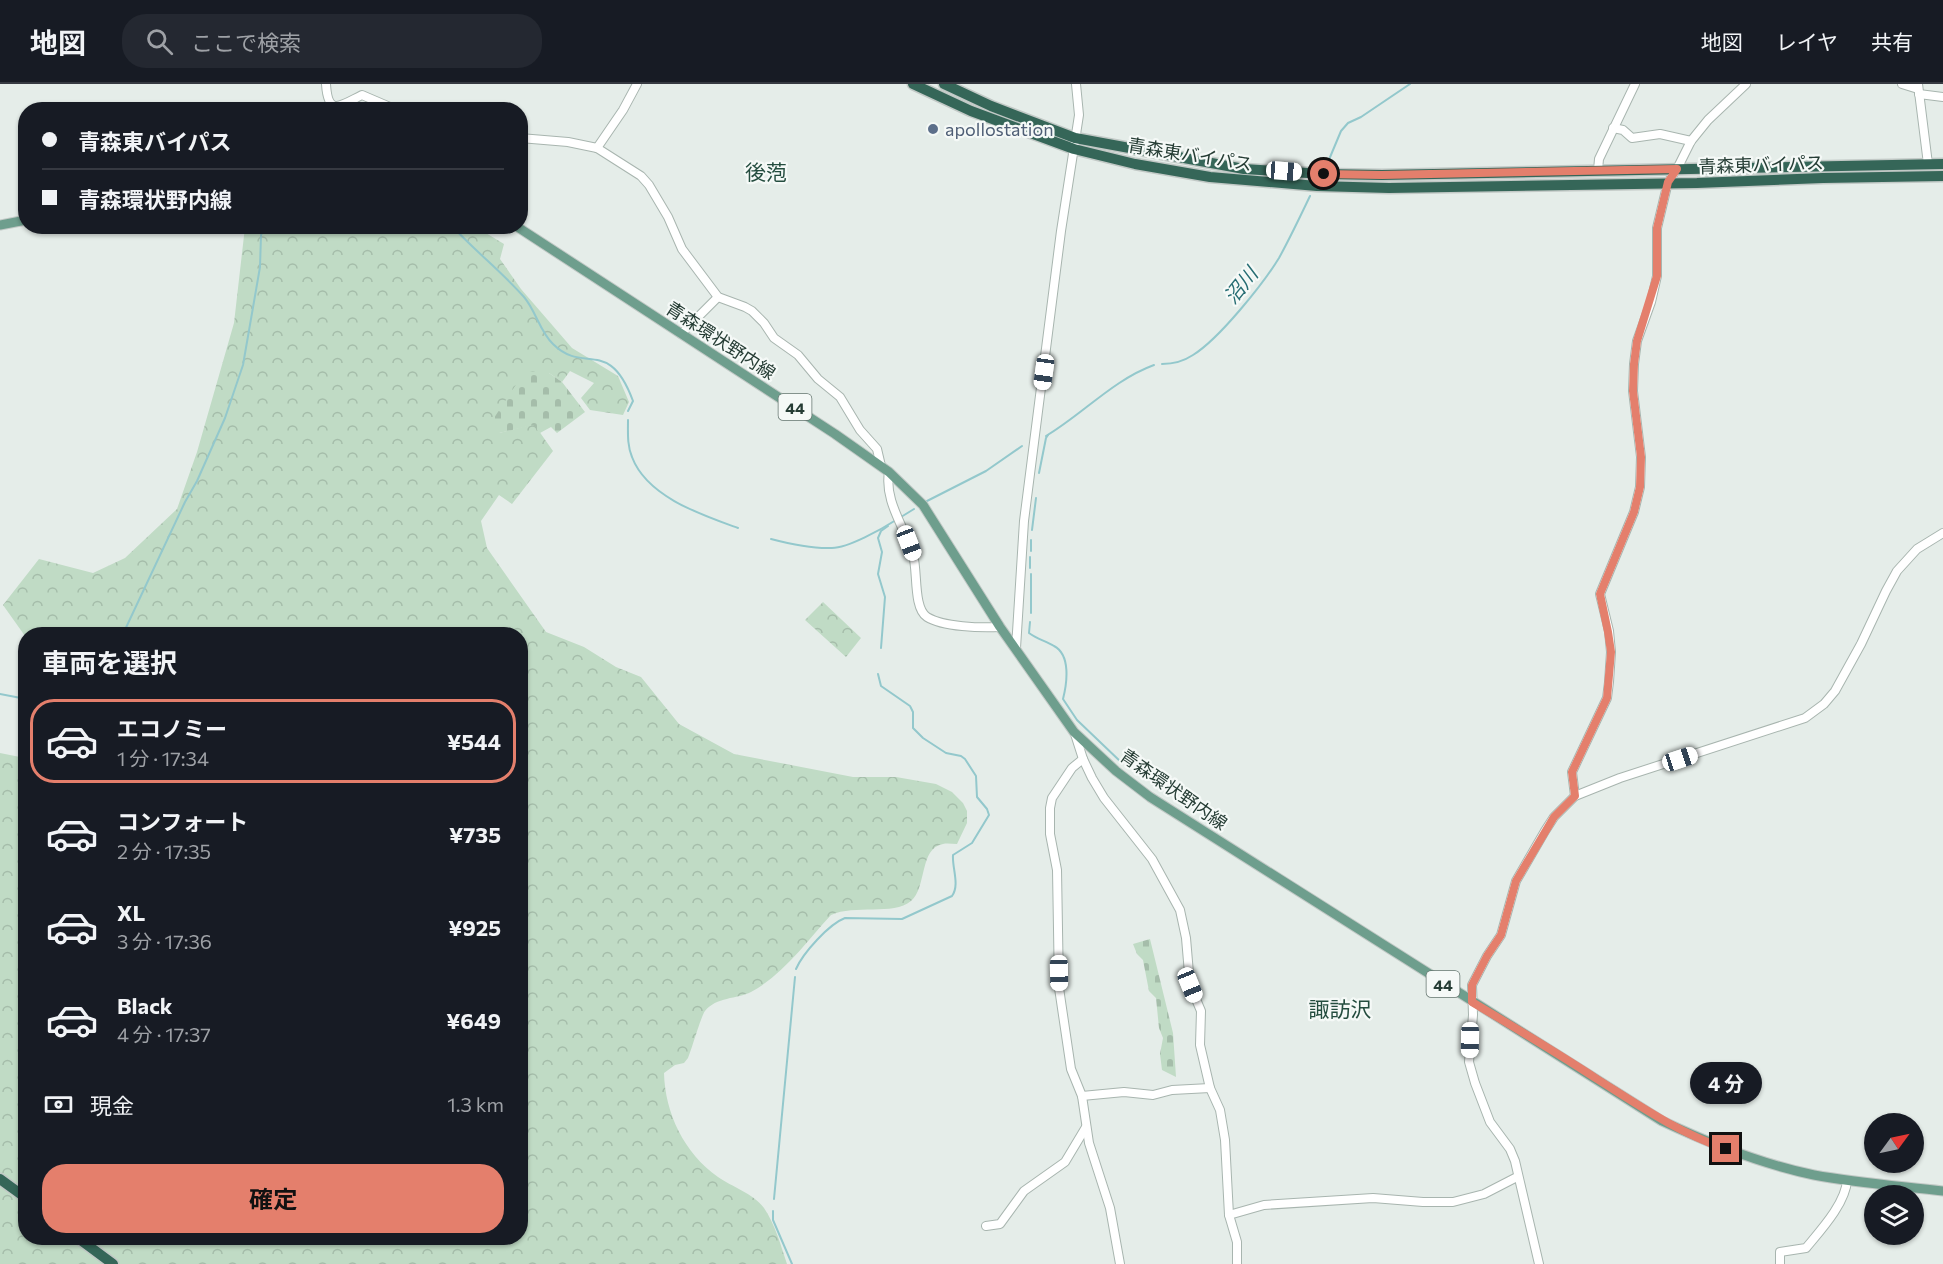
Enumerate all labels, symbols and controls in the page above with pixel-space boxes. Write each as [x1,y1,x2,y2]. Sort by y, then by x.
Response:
search box [122,14,542,68]
text: 地図 [30,25,86,59]
icon: search [143,25,176,58]
text: ここで検索 [191,29,301,56]
text: 地図 [1701,29,1743,54]
text: レイヤ [1776,29,1838,54]
text: 共有 [1871,29,1913,54]
place label: apollostation [945,118,1054,140]
marker: apollostation [926,122,940,136]
text: 青森東バイパス [78,128,232,155]
street label: 青森東バイパス [1126,133,1254,175]
street label: 青森東バイパス [1698,151,1824,177]
district label: 後萢 [745,159,787,184]
route start [1310,160,1337,187]
car [1265,161,1303,181]
text: 青森環状野内線 [78,186,232,213]
water label: 沼川 [1218,260,1263,308]
street label: 青森環状野内線 [662,296,780,384]
car [1033,353,1055,391]
road number: 44 [778,394,812,420]
car [894,523,924,563]
text: 車両を選択 [42,646,177,679]
icon: car [45,714,99,768]
text: エコノミー [117,715,227,742]
text: ¥544 [447,728,501,755]
street label: 青森環状野内線 [1116,744,1232,834]
car [1660,745,1700,773]
text: 1 分 · 17:34 [117,746,209,770]
icon: car [45,807,99,861]
text: コンフォート [117,808,248,835]
text: ¥735 [449,821,501,848]
text: 2 分 · 17:35 [117,839,211,863]
text: XL [117,899,145,926]
icon: car [45,900,99,954]
text: ¥925 [448,914,501,941]
text: 3 分 · 17:36 [117,929,212,953]
car [1050,955,1068,991]
car [1175,965,1205,1005]
road number: 44 [1426,971,1460,997]
text: Black [117,992,172,1019]
icon: car [45,993,99,1047]
district label: 諏訪沢 [1309,996,1372,1021]
text: ¥649 [446,1007,501,1034]
text: 4 分 · 17:37 [117,1022,211,1046]
car [1461,1022,1479,1058]
callout: 4 分 [1690,1062,1762,1104]
text: 4 分 [1708,1071,1744,1095]
icon: cash [42,1088,75,1121]
text: 現金 [90,1092,134,1119]
text: 1.3 km [447,1092,504,1116]
north arrow [1864,1113,1924,1173]
map controls [1864,1113,1924,1245]
route end [1712,1135,1739,1162]
button: 確定 [42,1164,504,1233]
button: layers [1864,1185,1924,1245]

